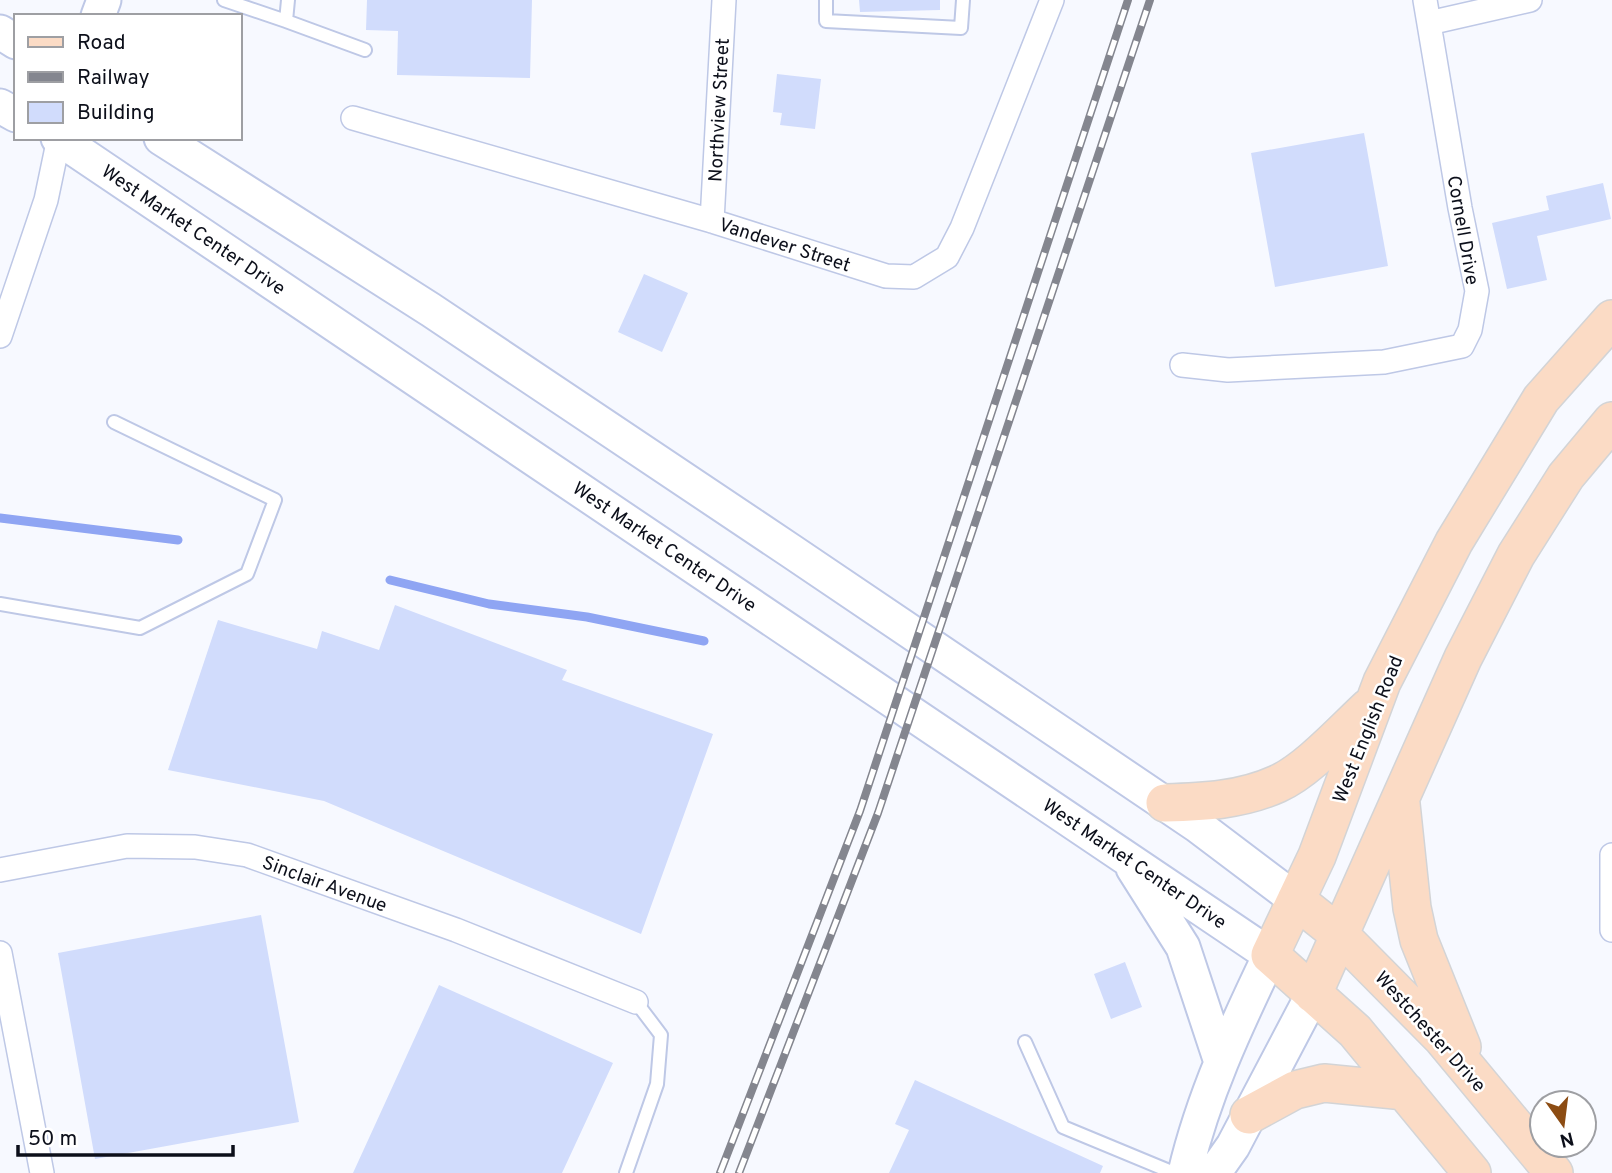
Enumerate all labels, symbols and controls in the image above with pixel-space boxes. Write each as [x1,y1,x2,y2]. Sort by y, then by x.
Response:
legend [14,14,242,140]
text: Road [77,30,126,57]
street label: Northview Street [704,38,736,183]
text: Railway [77,65,150,92]
text: Building [77,100,155,127]
street label: West Market Center Drive [96,160,290,301]
street label: Cornell Drive [1441,174,1483,287]
street label: Vandever Street [716,213,853,278]
street label: West Market Center Drive [567,477,761,618]
street label: West English Road [1328,653,1409,807]
street label: West Market Center Drive [1037,794,1231,935]
street label: Sinclair Avenue [259,851,390,919]
street label: Westchester Drive [1369,967,1490,1098]
north arrow [1528,1089,1598,1159]
scale bar [18,1114,233,1158]
text: N [1557,1125,1576,1152]
text: 50 m [28,1126,77,1153]

